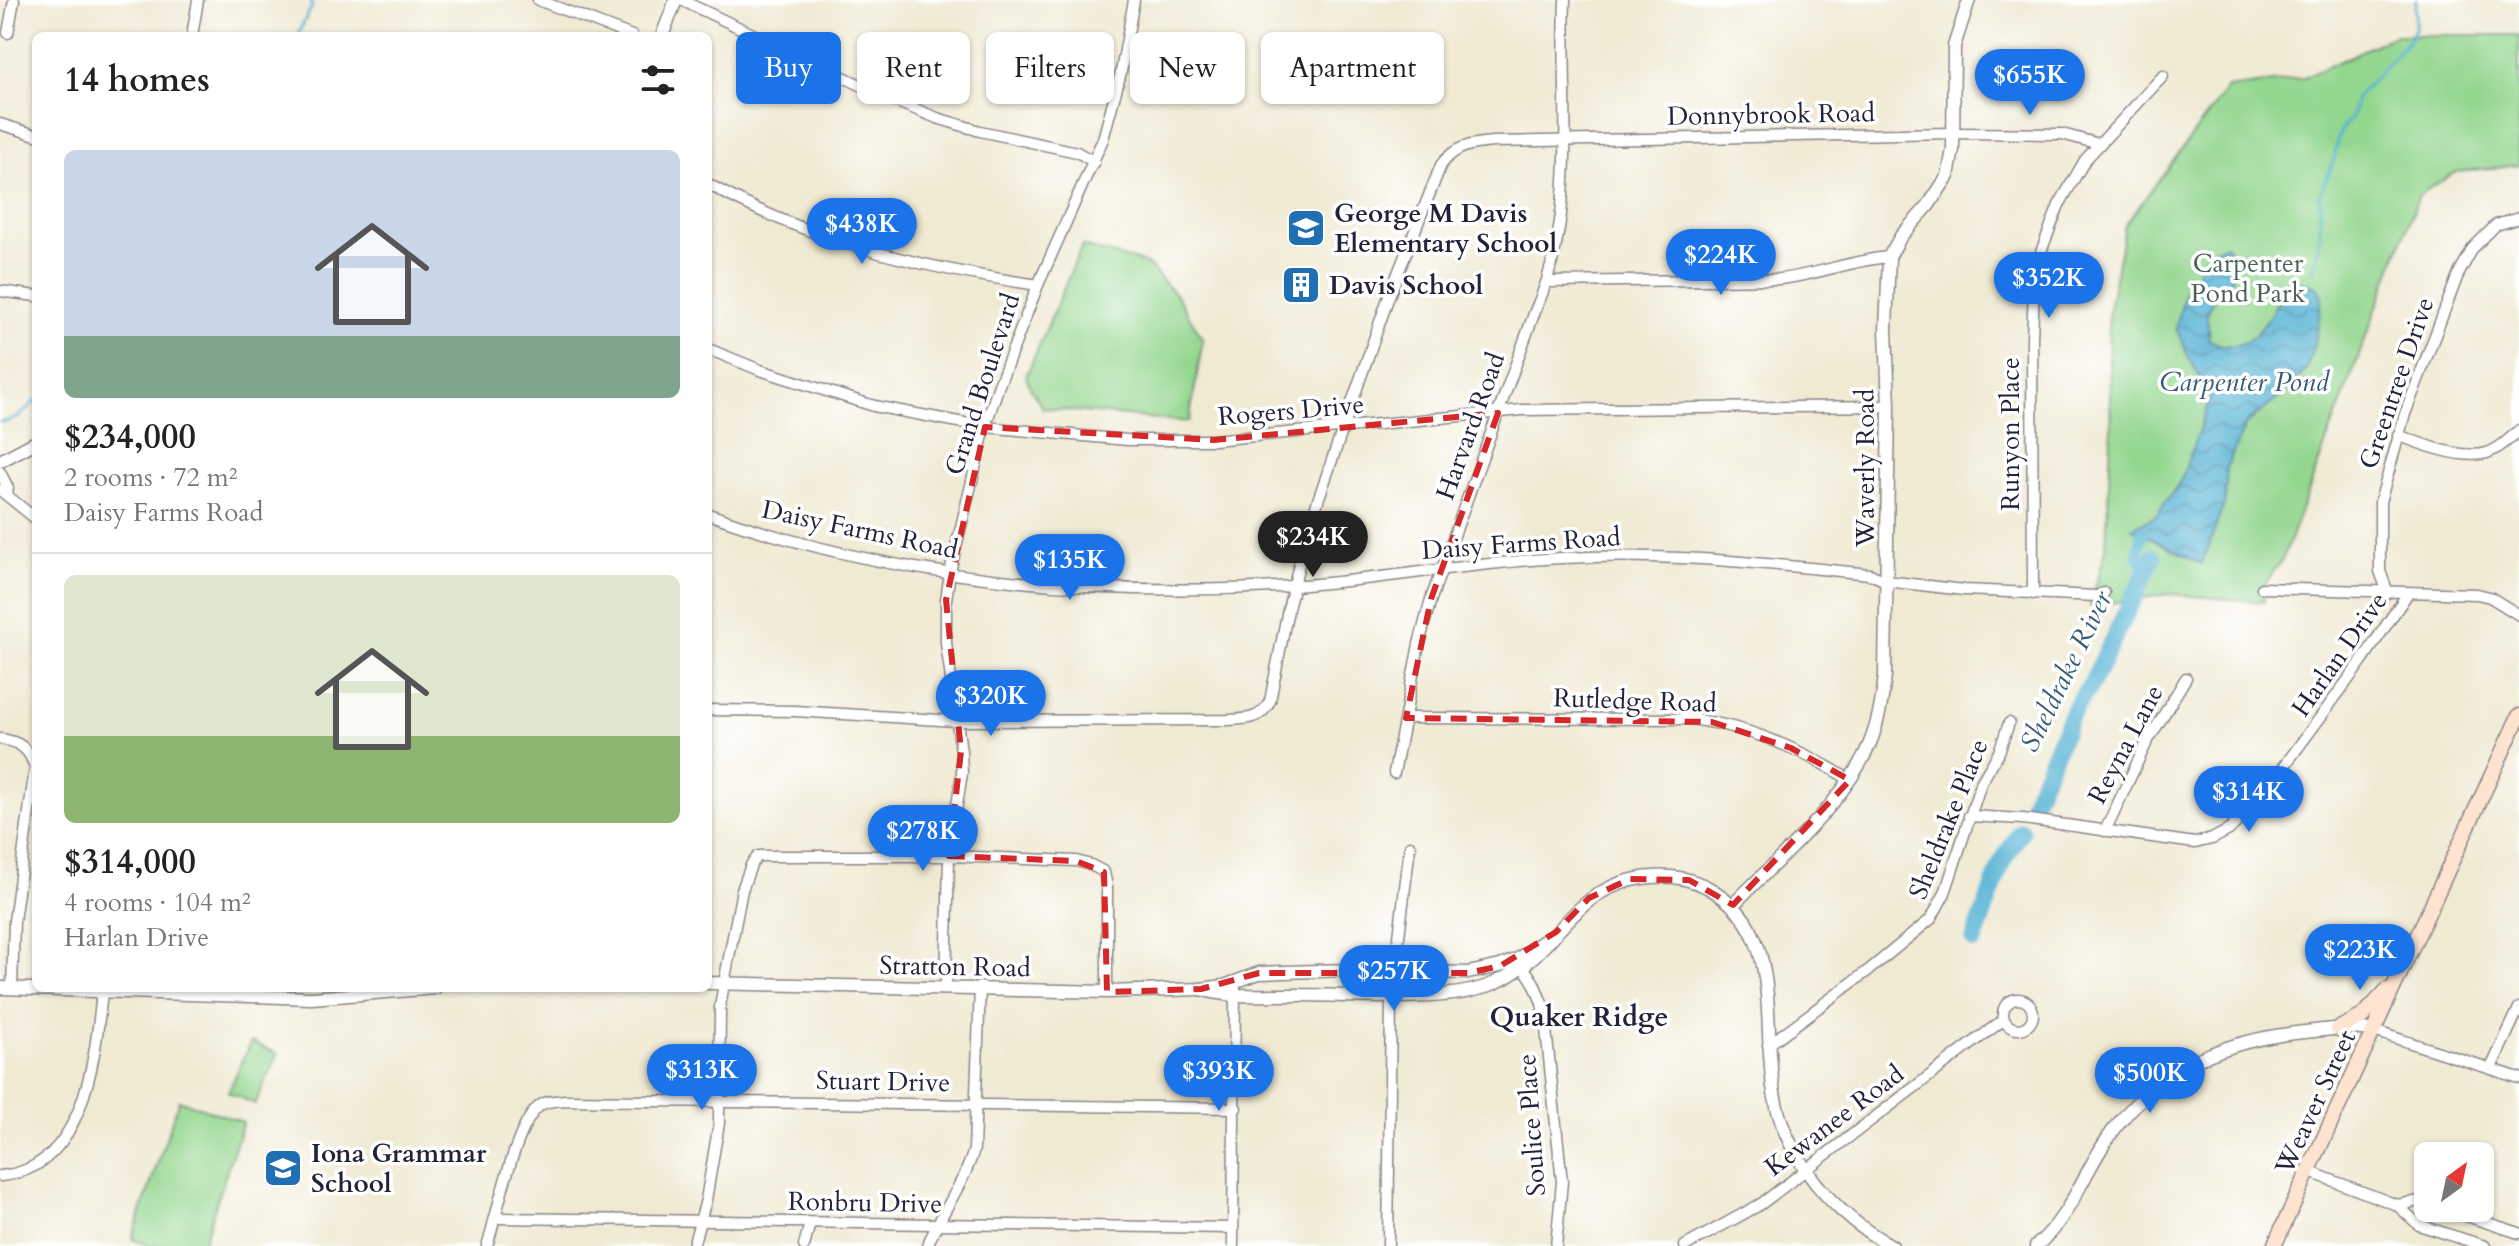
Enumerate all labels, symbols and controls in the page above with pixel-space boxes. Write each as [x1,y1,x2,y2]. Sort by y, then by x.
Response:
chip: Buy [736,32,841,104]
chip: Rent [857,32,970,104]
chip: Filters [986,32,1114,104]
chip: New [1130,32,1245,104]
chip: Apartment [1261,32,1444,104]
pin: $655K [1974,49,2086,117]
text: 14 homes [64,57,210,103]
text: $655K [1993,57,2067,92]
icon: filters [636,58,680,102]
street label: Donnybrook Road [1667,95,1875,134]
place label: George M Davis Elementary School [1334,196,1558,261]
pin: $438K [806,198,918,266]
icon: home [300,202,444,346]
text: $438K [825,206,899,241]
school or university icon: George M Davis Elementary School [1285,207,1327,249]
pin: $224K [1665,229,1777,297]
text: $224K [1684,237,1758,272]
park label: Carpenter Pond Park [2190,246,2306,311]
pin: $352K [1993,252,2105,320]
text: $352K [2012,260,2086,295]
building icon: Davis School [1280,264,1322,306]
place label: Davis School [1329,268,1483,303]
street label: Grand Boulevard [937,289,1028,479]
street label: Greentree Drive [2351,293,2442,474]
street label: Harvard Road [1428,348,1513,505]
street label: Runyon Place [1993,357,2028,511]
water label: Carpenter Pond [2159,363,2330,401]
street label: Rogers Drive [1217,387,1366,434]
street label: Waverly Road [1848,388,1883,548]
text: $234,000 [64,414,196,460]
text: 2 rooms · 72 m² [64,460,237,495]
street label: Daisy Farms Road [759,492,961,567]
text: Daisy Farms Road [64,495,263,530]
pin: $234K [1257,511,1369,579]
text: $234K [1276,519,1350,554]
street label: Daisy Farms Road [1420,519,1622,568]
pin: $135K [1014,534,1126,602]
text: $135K [1033,542,1107,577]
water label: Sheldrake River [2011,584,2122,758]
street label: Harlan Drive [2284,585,2395,724]
icon: home [300,627,444,771]
pin: $320K [935,670,1047,738]
text: $320K [954,678,1028,713]
street label: Reyna Lane [2079,679,2171,810]
street label: Rutledge Road [1553,680,1717,721]
street label: Sheldrake Place [1900,734,1997,904]
pin: $314K [2193,766,2305,834]
text: $314K [2212,774,2286,809]
pin: $278K [867,805,979,873]
text: $278K [886,813,960,848]
text: $314,000 [64,839,196,885]
text: 4 rooms · 104 m² [64,885,251,920]
text: Harlan Drive [64,920,209,955]
pin: $223K [2304,924,2416,992]
text: $223K [2323,932,2397,967]
pin: $257K [1338,945,1450,1013]
street label: Stratton Road [879,948,1031,985]
text: $257K [1357,953,1431,988]
district label: Quaker Ridge [1490,998,1668,1036]
street label: Weaver Street [2266,1024,2364,1181]
pin: $313K [646,1044,758,1112]
pin: $393K [1163,1045,1275,1113]
pin: $500K [2094,1047,2206,1115]
text: $313K [665,1052,739,1087]
text: $393K [1182,1053,1256,1088]
street label: Soulice Place [1509,1053,1554,1197]
text: $500K [2113,1055,2187,1090]
street label: Kewanee Road [1758,1056,1911,1184]
street label: Stuart Drive [816,1063,950,1100]
place label: Iona Grammar School [311,1136,487,1201]
north arrow [2414,1142,2494,1222]
map controls [2414,1142,2494,1222]
school or university icon: Iona Grammar School [262,1147,304,1189]
street label: Ronbru Drive [787,1184,942,1221]

